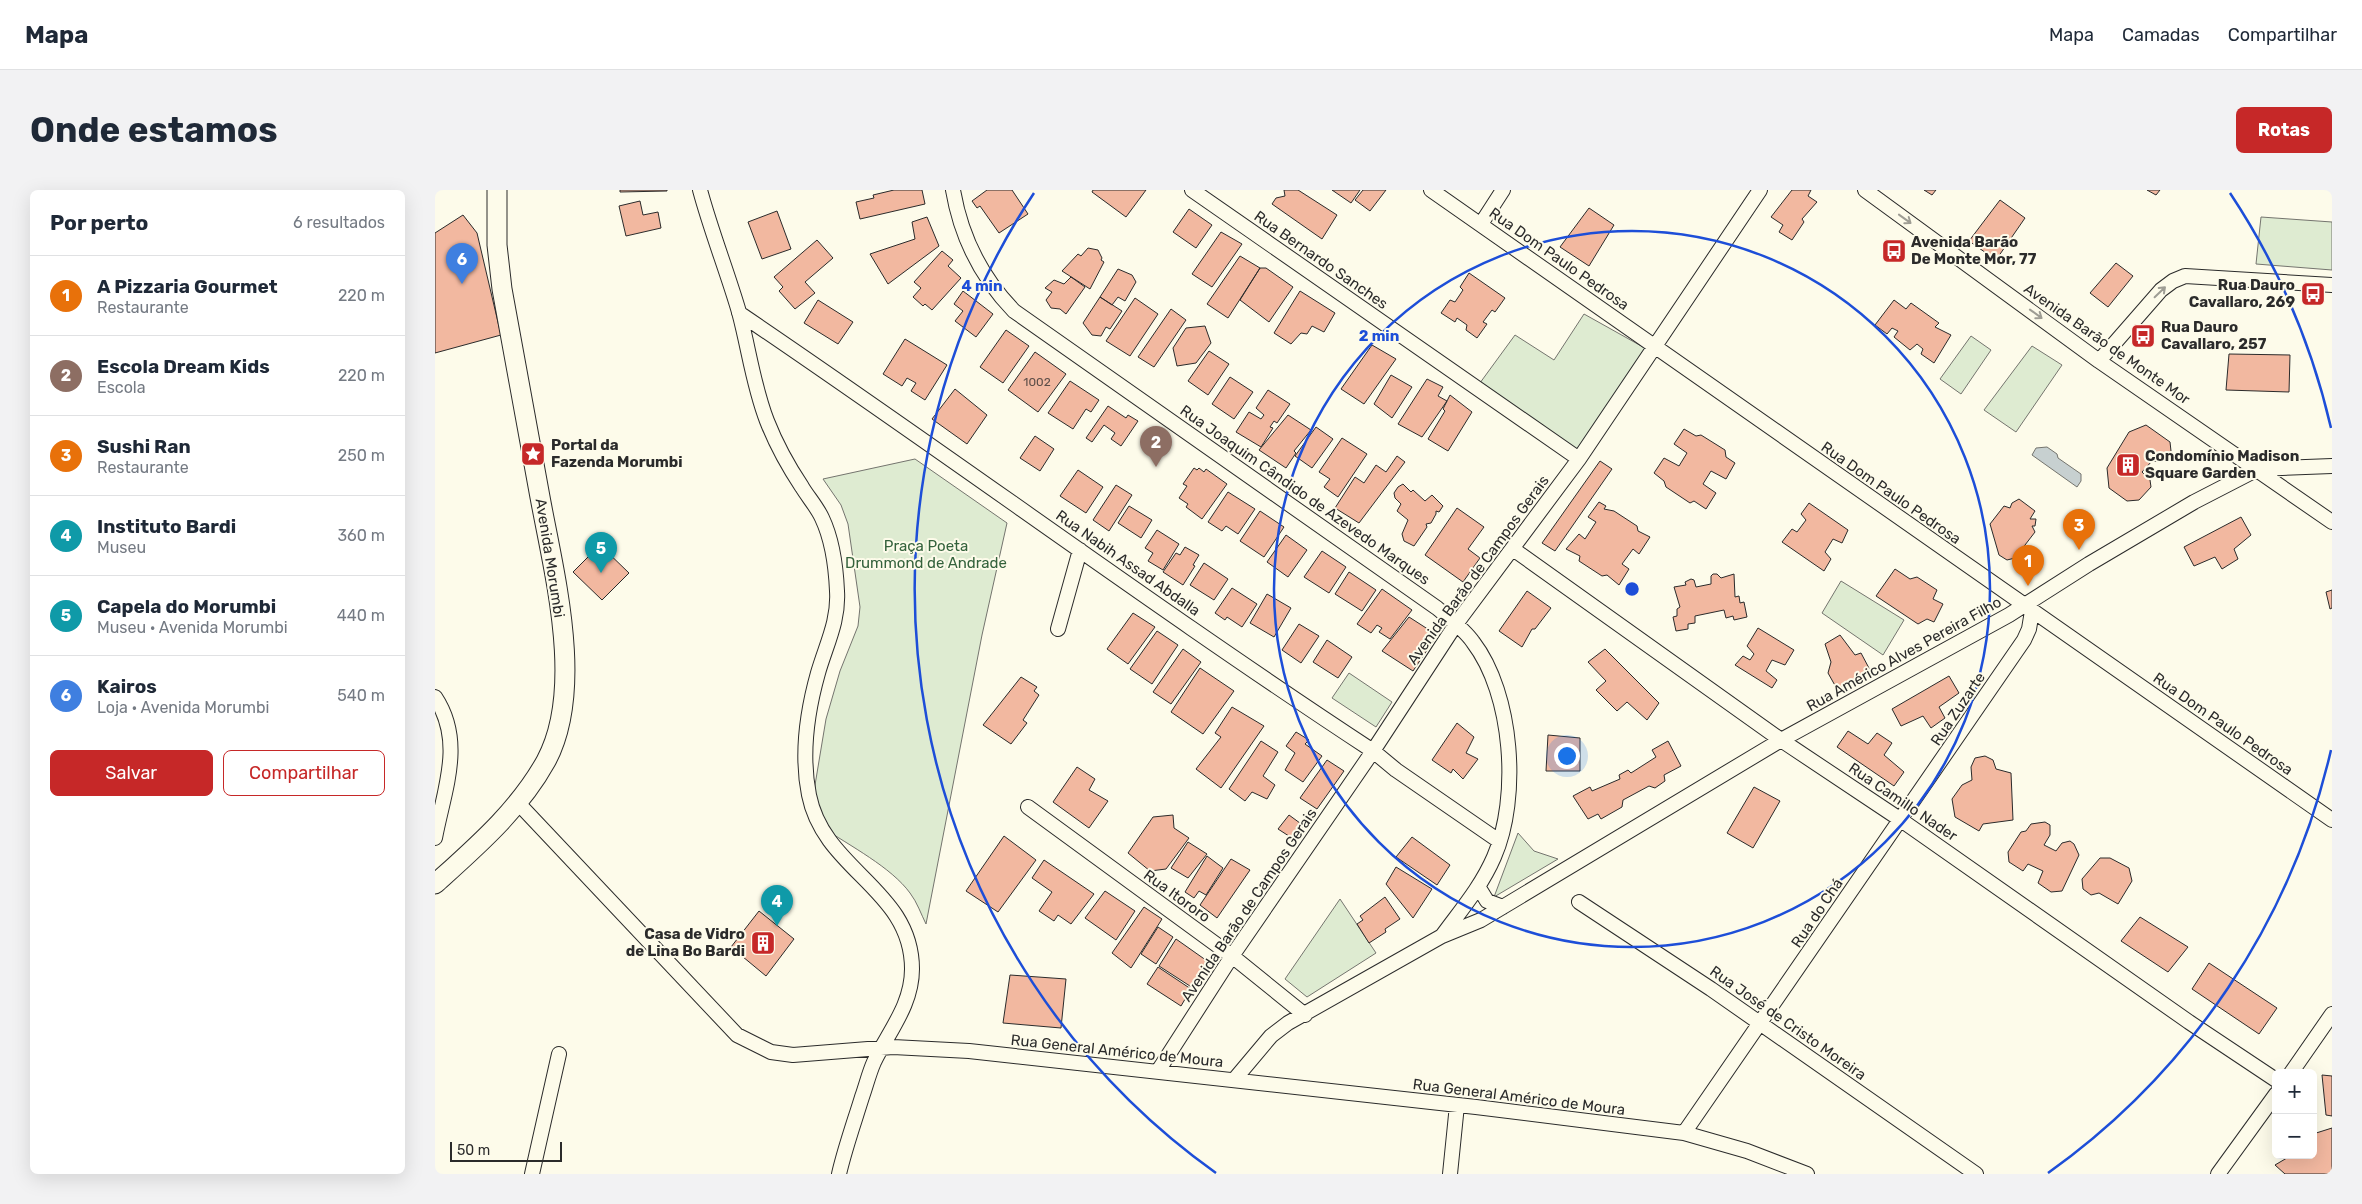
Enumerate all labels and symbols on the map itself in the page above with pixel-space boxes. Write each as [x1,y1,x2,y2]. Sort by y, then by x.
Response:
street label: Rua Dom Paulo Pedrosa [1486,204,1632,314]
street label: Rua Bernardo Sanches [1251,207,1392,313]
one-way arrow [1897,214,1911,224]
place label: Avenida Barão De Monte Mor, 77 [1911,233,2037,268]
bus stop icon: Avenida Barão De Monte Mor, 77 [1881,238,1907,264]
pin: 6 [446,243,478,284]
place label: Rua Dauro Cavallaro, 269 [2189,276,2295,311]
text: 4 min [961,277,1003,295]
street label: Avenida Barão de Monte Mor [2020,280,2194,409]
bus stop icon: Rua Dauro Cavallaro, 269 [2300,281,2326,307]
one-way arrow [2154,286,2166,298]
one-way arrow [2029,309,2042,320]
place label: Rua Dauro Cavallaro, 257 [2161,318,2267,353]
bus stop icon: Rua Dauro Cavallaro, 257 [2130,323,2156,349]
text: 2 min [1359,327,1399,345]
house number: 1002 [1023,375,1051,389]
street label: Rua Joaquim Cândido de Azevedo Marques [1177,401,1434,589]
pin: 2 [1140,426,1172,467]
place label: Portal da Fazenda Morumbi [551,436,683,471]
street label: Rua Dom Paulo Pedrosa [1818,438,1964,548]
place icon: Portal da Fazenda Morumbi [520,441,546,467]
place label: Condomínio Madison Square Garden [2145,447,2299,482]
building icon: Condomínio Madison Square Garden [2115,452,2141,478]
street label: Avenida Barão de Campos Gerais [1403,472,1553,668]
street label: Avenida Morumbi [532,497,568,619]
street label: Rua Nabih Assad Abdalla [1052,506,1204,620]
pin: 3 [2063,509,2095,550]
pin: 5 [585,532,617,573]
park label: Praça Poeta Drummond de Andrade [845,537,1007,572]
pin: 1 [2012,545,2044,586]
centre of rings [1623,580,1641,598]
street label: Rua Américo Alves Pereira Filho [1803,593,2005,715]
street label: Rua Zuzarte [1927,669,1989,749]
street label: Rua Dom Paulo Pedrosa [2150,669,2296,779]
your location [1554,743,1580,769]
street label: Rua Camillo Nader [1845,759,1961,845]
street label: Avenida Barão de Campos Gerais [1177,805,1321,1005]
street label: Rua Itororo [1140,866,1214,926]
street label: Rua do Chá [1787,875,1847,951]
pin: 4 [761,885,793,926]
place label: Casa de Vidro de Lina Bo Bardi [626,925,745,960]
building icon: Casa de Vidro de Lina Bo Bardi [750,930,776,956]
street label: Rua José de Cristo Moreira [1706,962,1870,1084]
street label: Rua General Américo de Moura [1010,1031,1224,1071]
street label: Rua General Américo de Moura [1412,1075,1626,1119]
scale bar [450,1139,563,1162]

